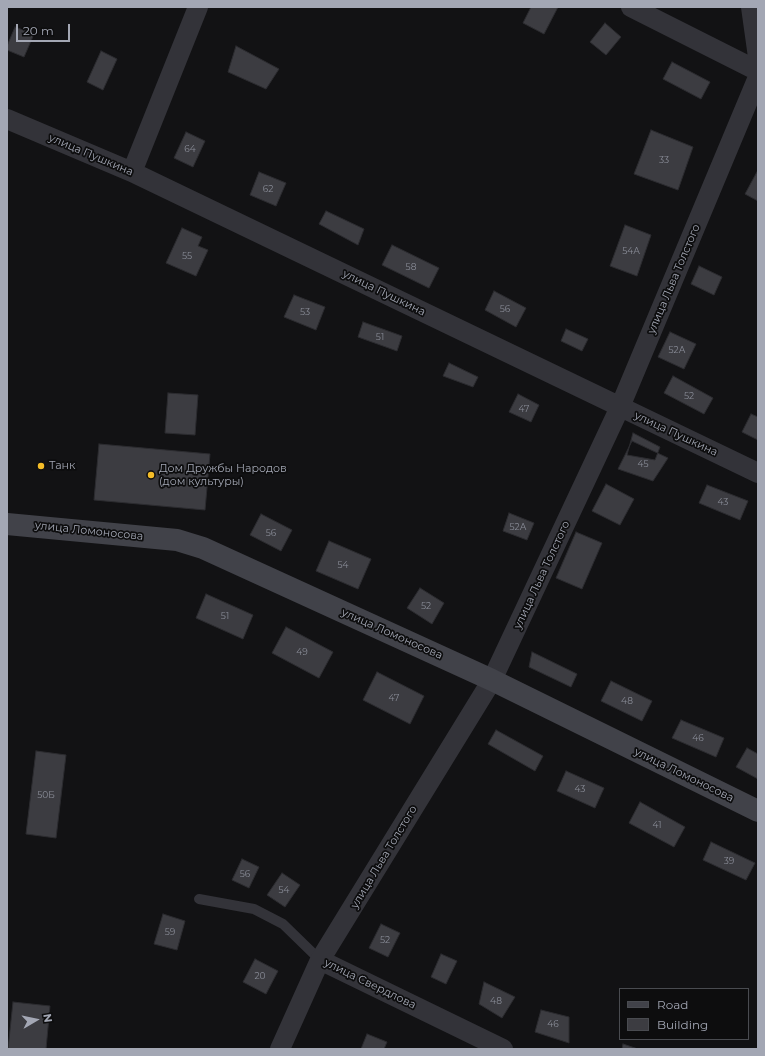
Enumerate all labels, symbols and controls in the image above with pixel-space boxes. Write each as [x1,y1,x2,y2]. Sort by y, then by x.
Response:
scale bar [18,16,72,42]
text: 20 m [23,23,54,38]
street label: улица Пушкина [47,131,135,179]
house number: 64 [184,144,196,154]
house number: 33 [659,155,669,165]
house number: 62 [263,184,273,194]
street label: улица Льва Толстого [645,222,703,336]
house number: 54А [622,246,640,256]
house number: 55 [182,251,192,261]
house number: 58 [406,262,416,272]
street label: улица Пушкина [340,267,428,319]
house number: 56 [500,304,510,314]
house number: 53 [300,307,310,317]
house number: 51 [376,332,384,342]
house number: 52А [669,345,685,355]
house number: 52 [684,391,694,401]
house number: 47 [519,404,529,414]
street label: улица Пушкина [632,409,720,459]
place label: Танк [49,459,75,473]
house number: 45 [637,459,649,469]
marker: Танк [36,461,46,471]
place label: Дом Дружбы Народов (дом культуры) [159,462,287,488]
marker: Дом Дружбы Народов (дом культуры) [146,470,156,480]
house number: 43 [718,497,728,507]
street label: улица Ломоносова [34,519,144,543]
street label: улица Льва Толстого [511,519,573,631]
house number: 52А [510,522,526,532]
house number: 56 [266,528,276,538]
house number: 54 [337,560,349,570]
house number: 52 [421,601,431,611]
street label: улица Ломоносова [339,606,445,662]
house number: 51 [221,611,229,621]
house number: 49 [296,647,308,657]
house number: 47 [389,693,399,703]
house number: 48 [621,696,633,706]
house number: 46 [692,733,704,743]
street label: улица Ломоносова [632,745,736,805]
house number: 43 [575,784,585,794]
house number: 50Б [37,790,55,800]
street label: улица Льва Толстого [348,803,420,911]
house number: 41 [653,820,661,830]
house number: 39 [724,856,734,866]
house number: 56 [240,869,250,879]
house number: 54 [278,885,290,895]
house number: 59 [165,927,175,937]
house number: 52 [380,935,390,945]
street label: улица Свердлова [322,956,418,1012]
house number: 20 [254,971,266,981]
legend [619,988,749,1040]
house number: 48 [490,996,502,1006]
text: Road [657,997,688,1012]
north arrow [16,1000,56,1040]
text: N [40,1013,55,1024]
text: Building [657,1017,708,1032]
house number: 46 [547,1019,559,1029]

